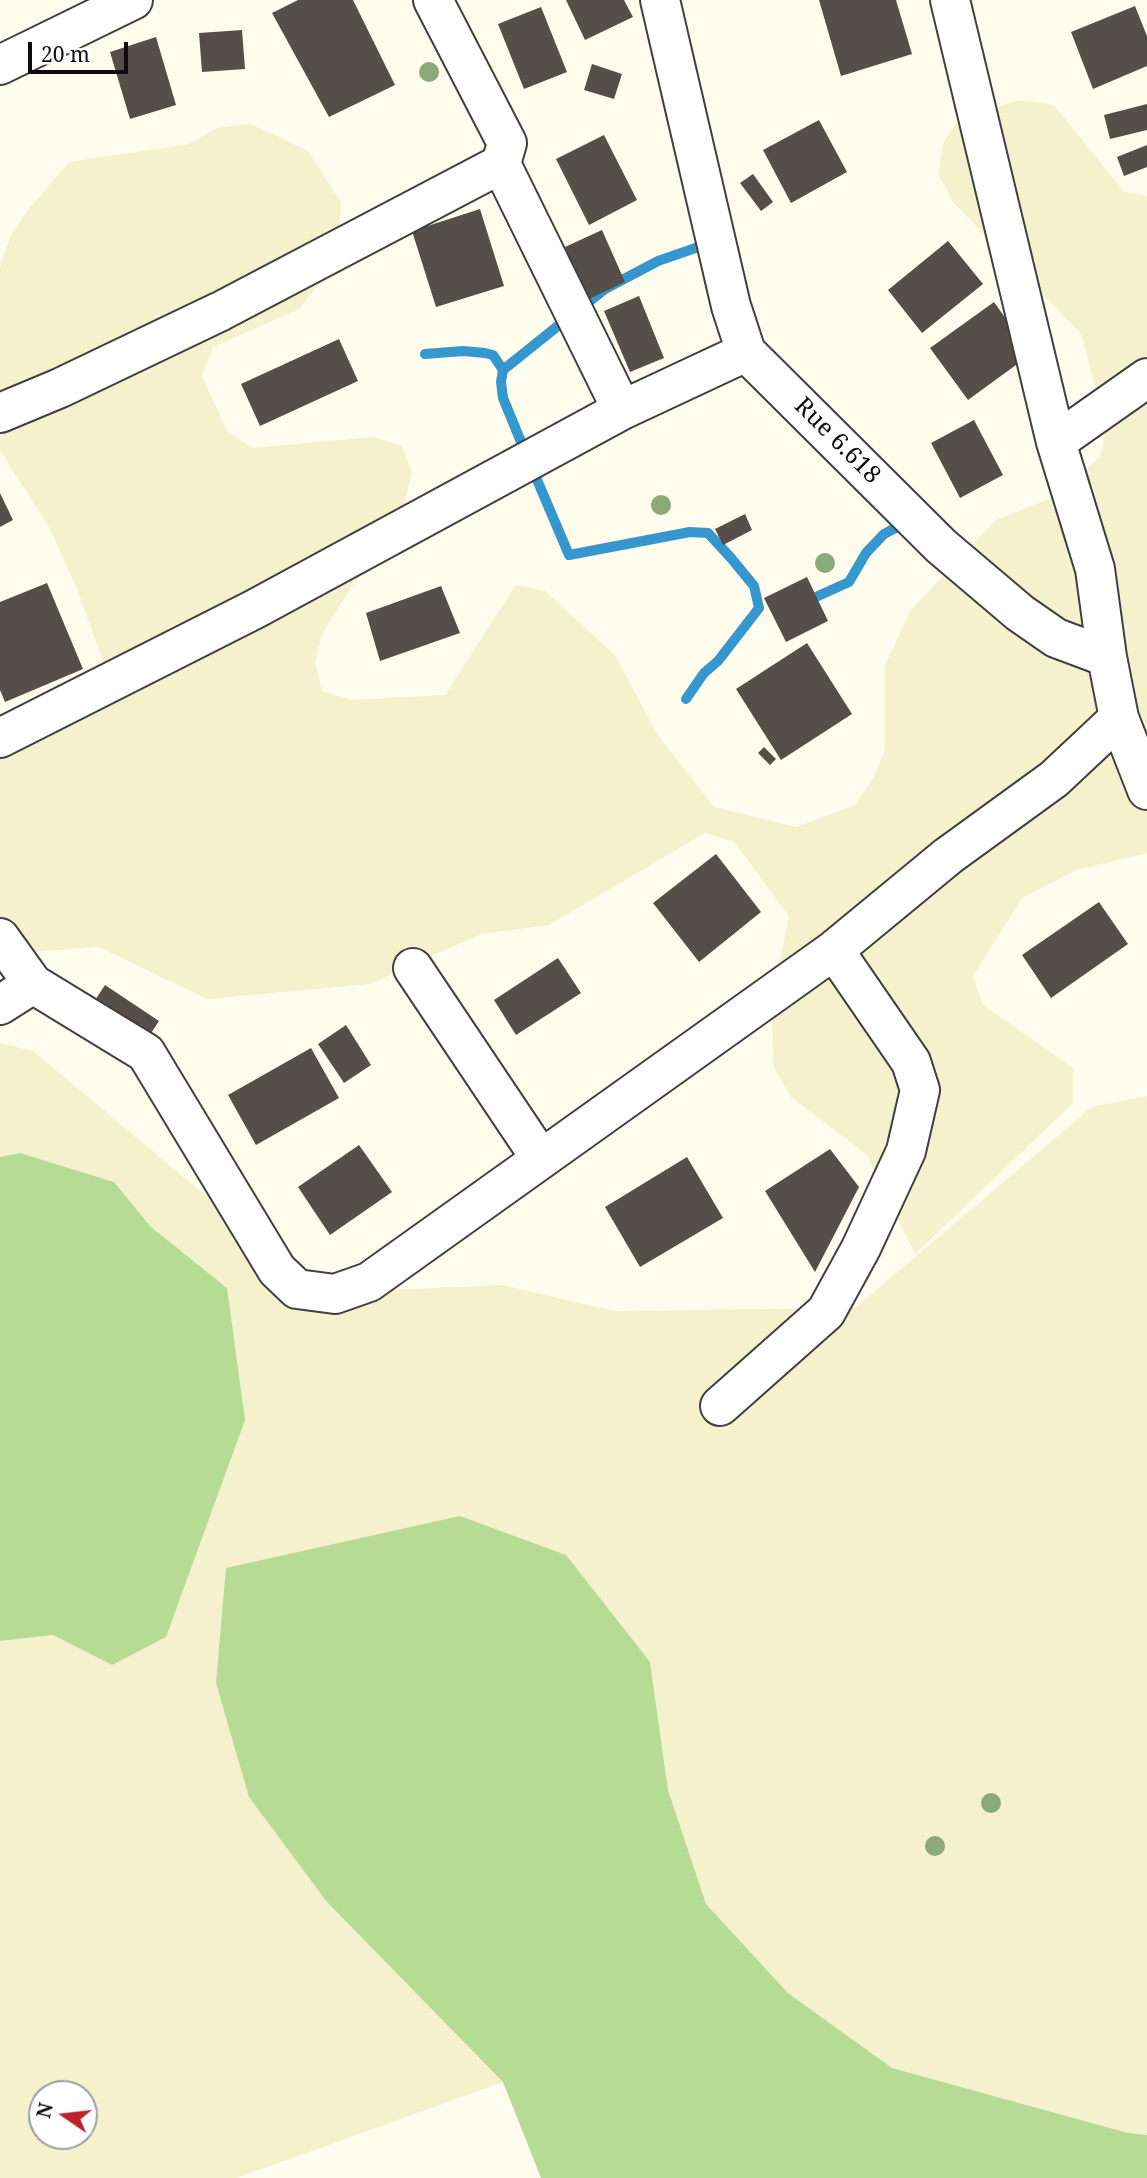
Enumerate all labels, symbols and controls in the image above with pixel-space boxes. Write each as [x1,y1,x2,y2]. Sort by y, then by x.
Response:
scale bar [32,28,131,72]
text: 20 m [41,40,90,68]
street label: Rue 6.618 [788,392,886,490]
north arrow [28,2080,98,2150]
text: N [30,2100,59,2121]

